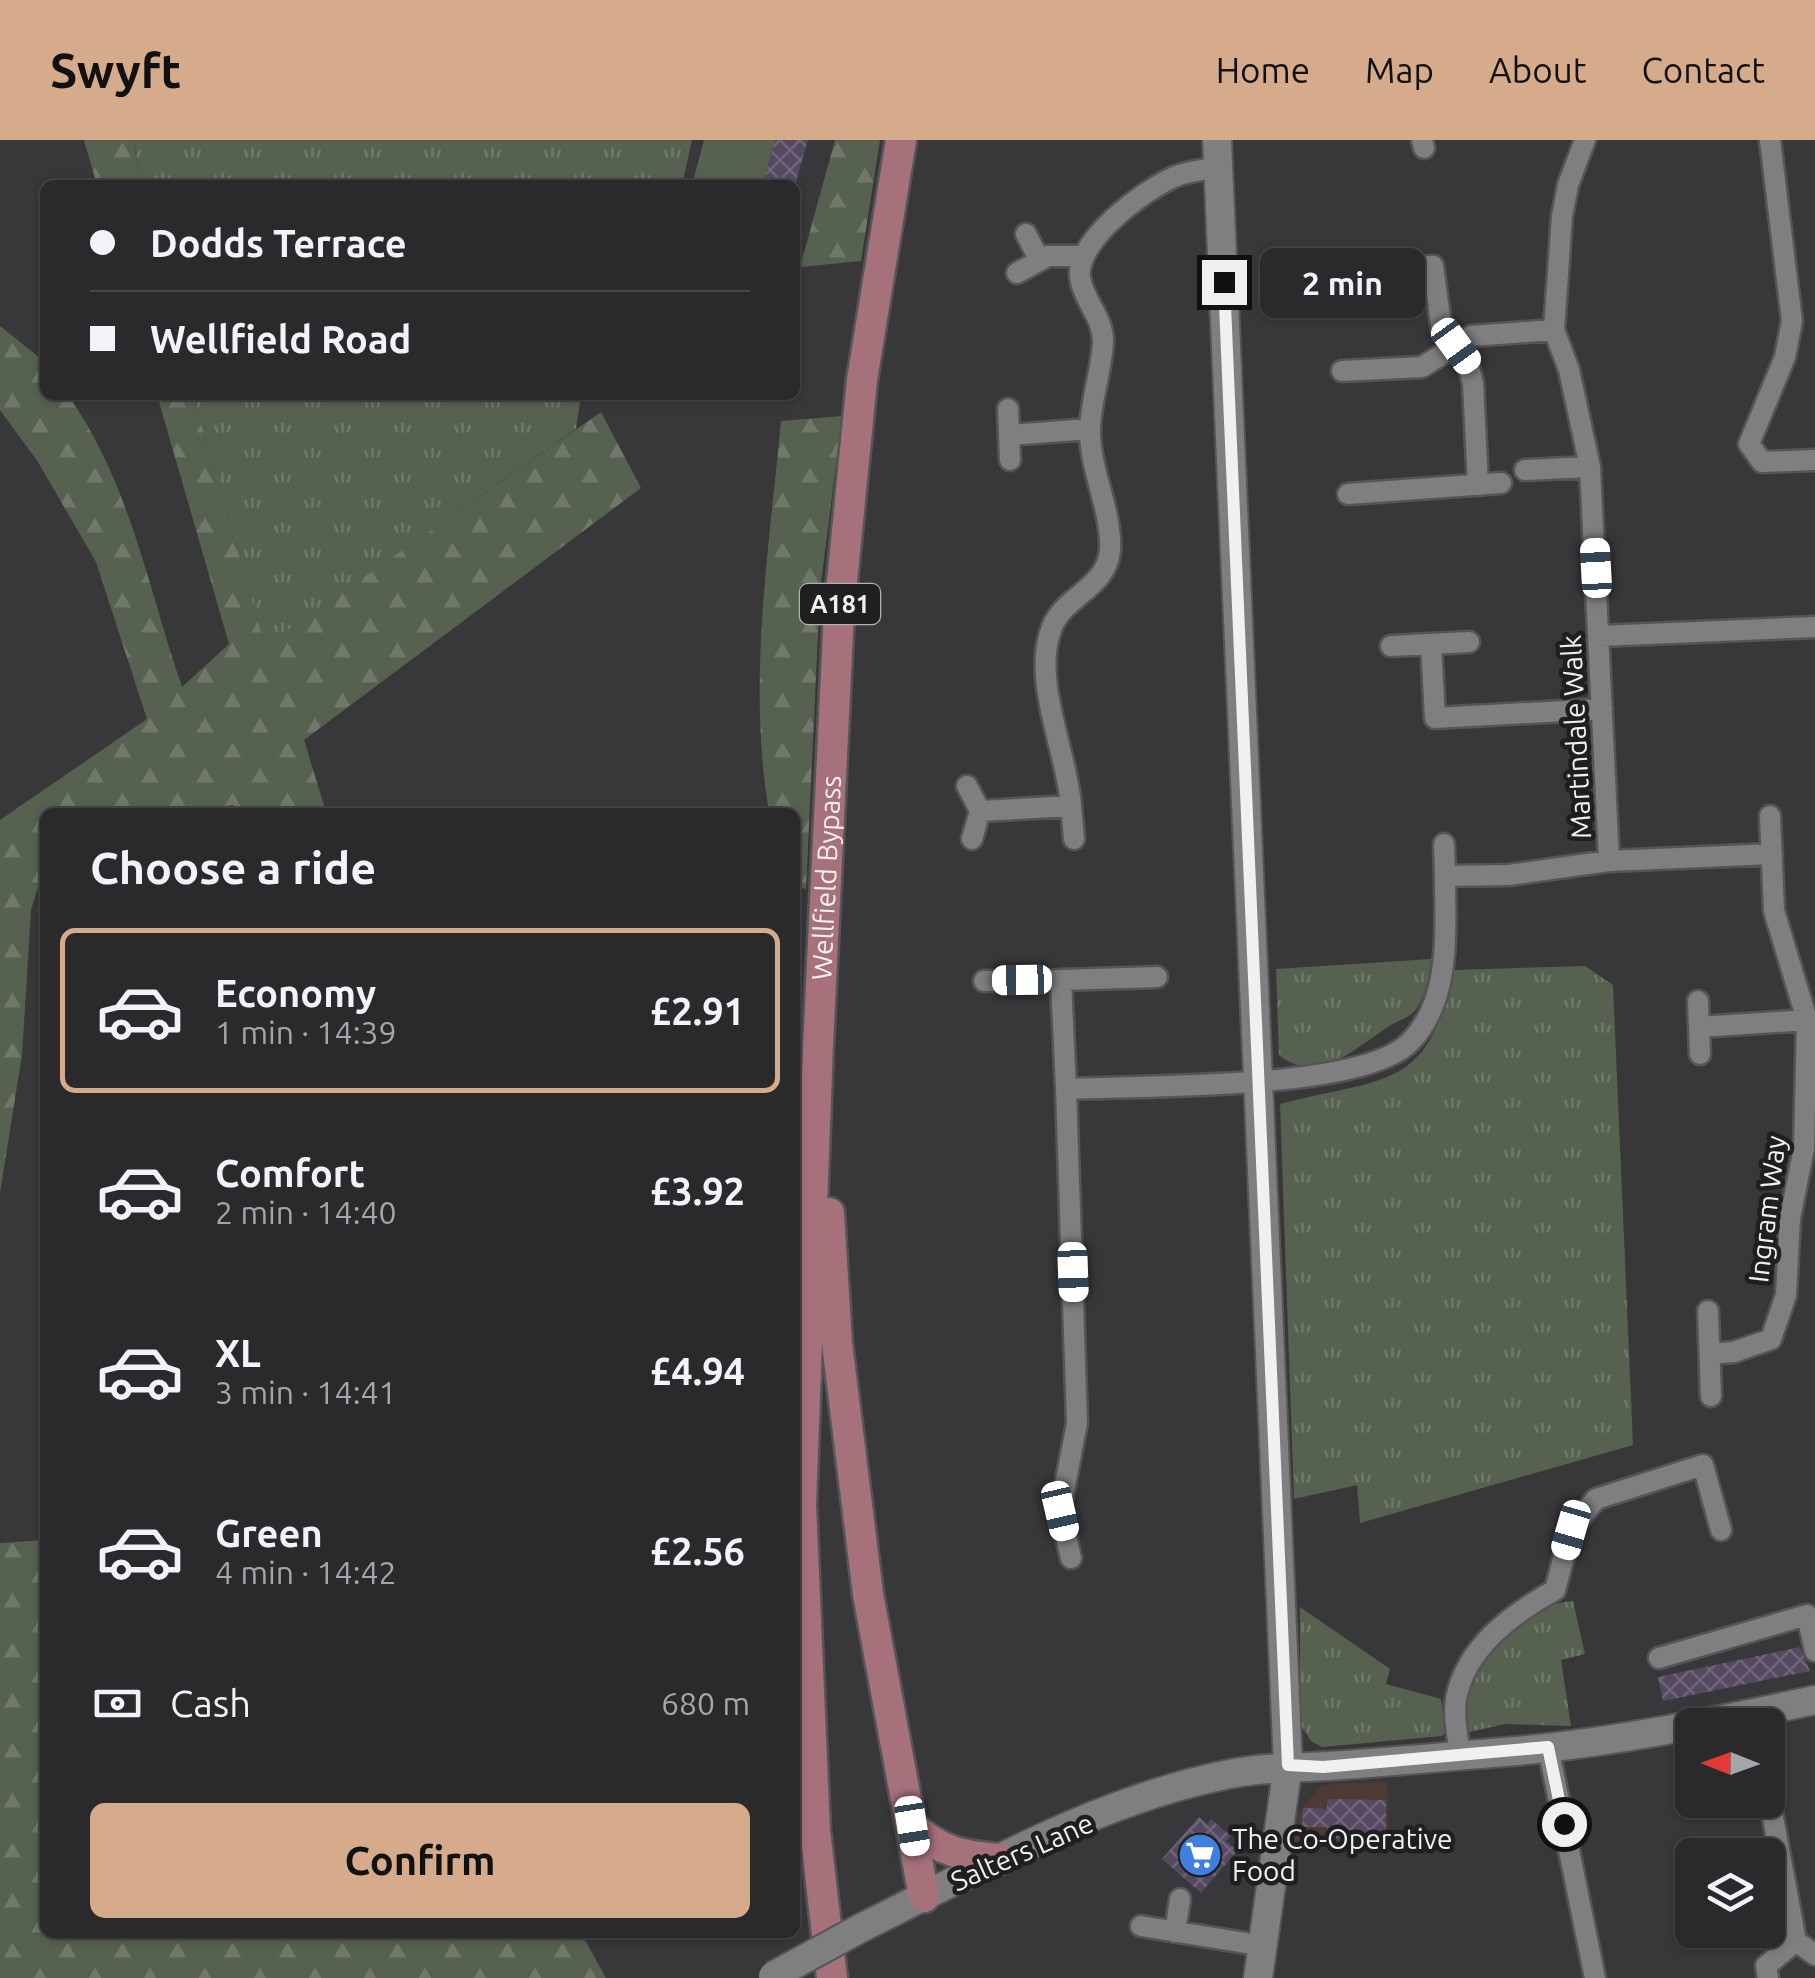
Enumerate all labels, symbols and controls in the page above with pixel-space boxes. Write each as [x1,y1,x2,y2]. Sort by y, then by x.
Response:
text: Swyft [50,43,181,97]
text: Home [1216,50,1310,90]
text: Map [1365,50,1434,90]
text: About [1489,50,1586,90]
text: Contact [1641,50,1765,90]
text: Dodds Terrace [150,222,407,264]
callout: 2 min [1259,247,1424,317]
route end [1202,260,1247,305]
text: 2 min [1302,265,1383,301]
car [1426,313,1486,379]
text: Wellfield Road [150,318,411,360]
car [1579,537,1613,599]
road number: A181 [800,584,880,624]
street label: Martindale Walk [1555,634,1596,840]
street label: Wellfield Bypass [805,775,846,981]
text: Choose a ride [90,842,376,893]
car [992,964,1052,996]
icon: car [95,966,185,1056]
text: Economy [215,972,376,1014]
text: £2.91 [650,990,745,1032]
text: 1 min · 14:39 [215,1014,397,1050]
street label: Ingram Way [1742,1134,1791,1284]
icon: car [95,1146,185,1236]
text: Comfort [215,1152,365,1194]
text: £3.92 [650,1170,745,1212]
text: 2 min · 14:40 [215,1194,397,1230]
car [1057,1241,1089,1303]
icon: car [95,1326,185,1416]
text: XL [215,1332,261,1374]
text: £4.94 [650,1350,745,1392]
text: 3 min · 14:41 [215,1374,397,1410]
car [1039,1478,1081,1544]
car [1548,1497,1594,1563]
icon: car [95,1506,185,1596]
text: Green [215,1512,323,1554]
text: £2.56 [650,1530,745,1572]
text: 4 min · 14:42 [215,1554,397,1590]
icon: cash [90,1676,145,1731]
text: Cash [170,1682,251,1724]
text: 680 m [661,1685,750,1721]
north arrow [1675,1708,1785,1818]
map controls [1675,1708,1785,1948]
car [892,1794,932,1858]
route start [1542,1802,1587,1847]
button: Confirm [90,1803,750,1918]
street label: Salters Lane [946,1806,1098,1897]
place label: The Co-Operative Food [1232,1823,1452,1886]
supermarket icon: The Co-Operative Food [1177,1832,1223,1878]
button: layers [1675,1838,1785,1948]

